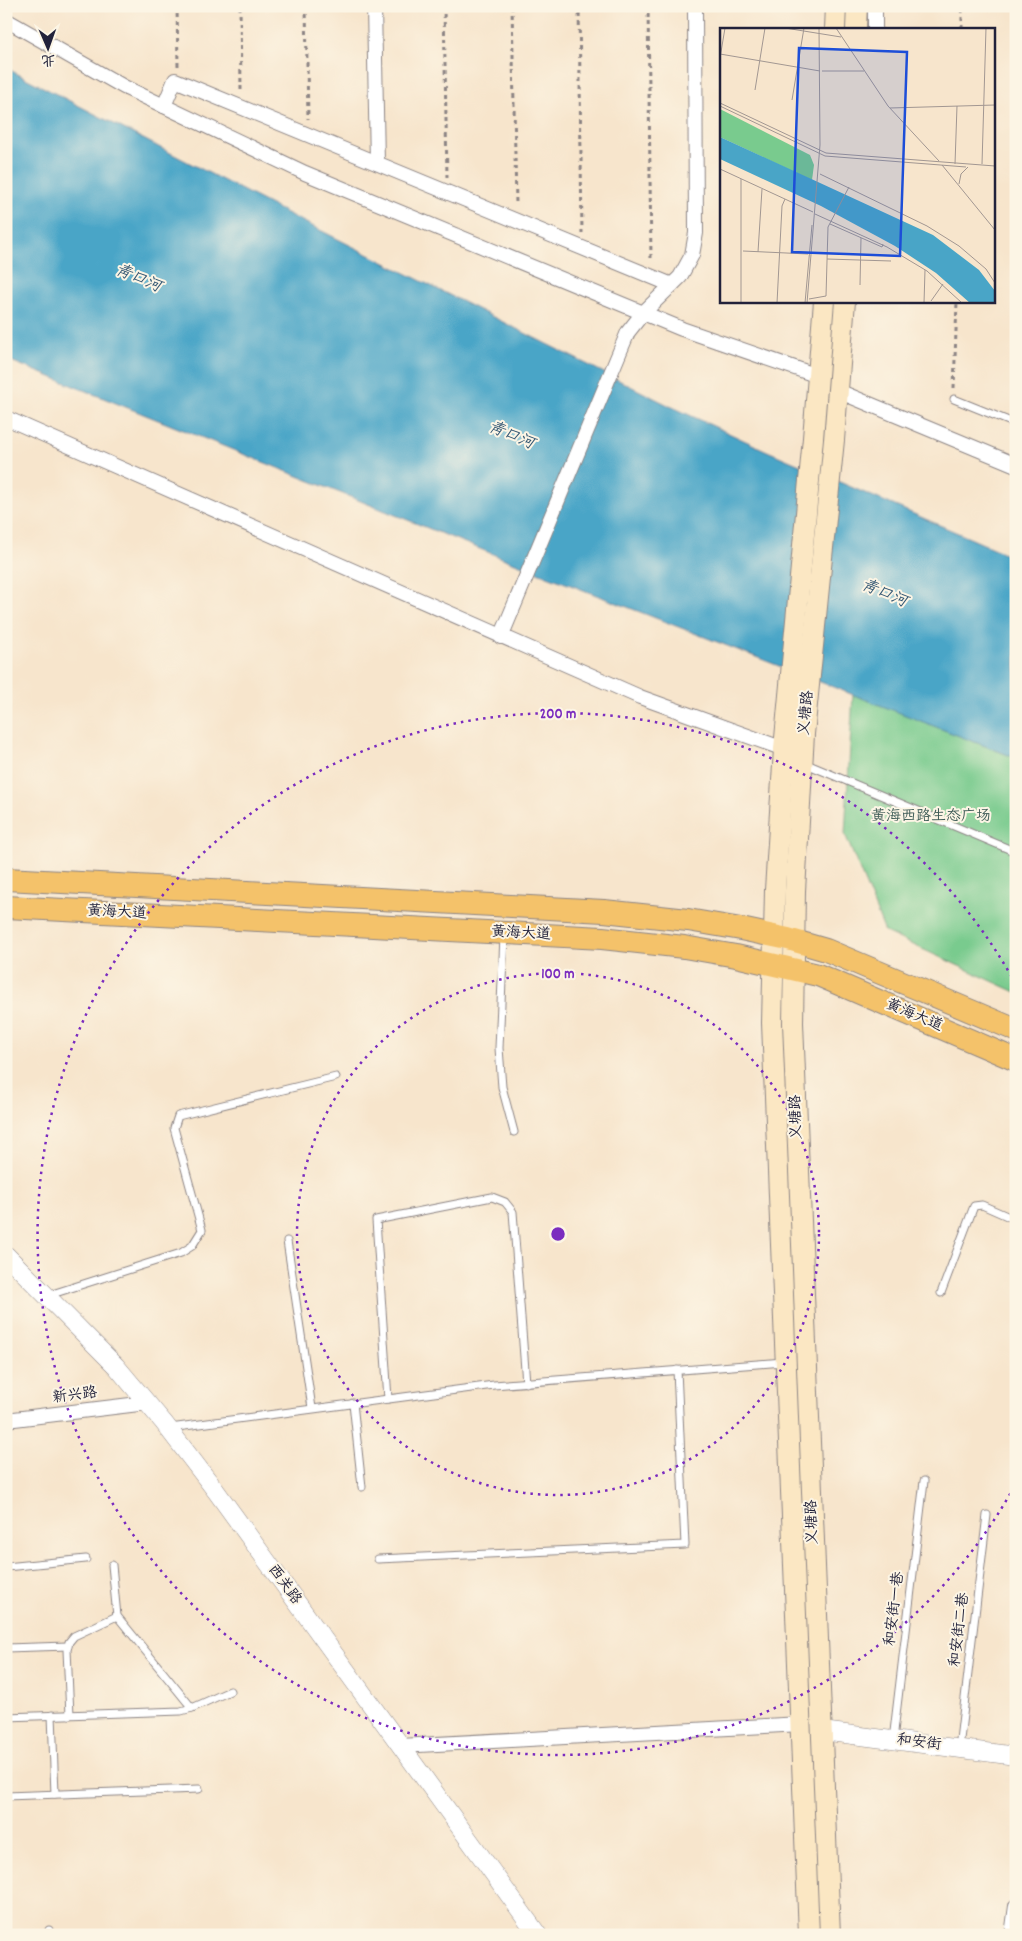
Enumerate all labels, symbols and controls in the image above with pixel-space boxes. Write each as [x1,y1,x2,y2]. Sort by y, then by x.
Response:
north arrow [22,22,72,72]
inset map [720,28,994,302]
text: 北 [41,49,56,69]
water label: 青口河 [111,259,167,300]
water label: 青口河 [484,416,540,457]
water label: 青口河 [857,574,913,615]
street label: 义塘路 [794,690,820,736]
text: 200 m [540,704,576,726]
park label: 黄海西路生态广场 [871,806,991,828]
street label: 黄海大道 [86,900,148,926]
street label: 黄海大道 [490,921,552,947]
text: 100 m [541,964,575,986]
street label: 黄海大道 [882,994,946,1038]
street label: 义塘路 [785,1094,809,1140]
centre of rings [549,1225,567,1243]
street label: 新兴路 [51,1382,99,1410]
street label: 义塘路 [801,1499,825,1545]
street label: 西关路 [262,1560,306,1610]
street label: 和安街一巷 [880,1570,910,1648]
street label: 和安街二巷 [945,1591,975,1669]
street label: 和安街 [895,1729,943,1757]

